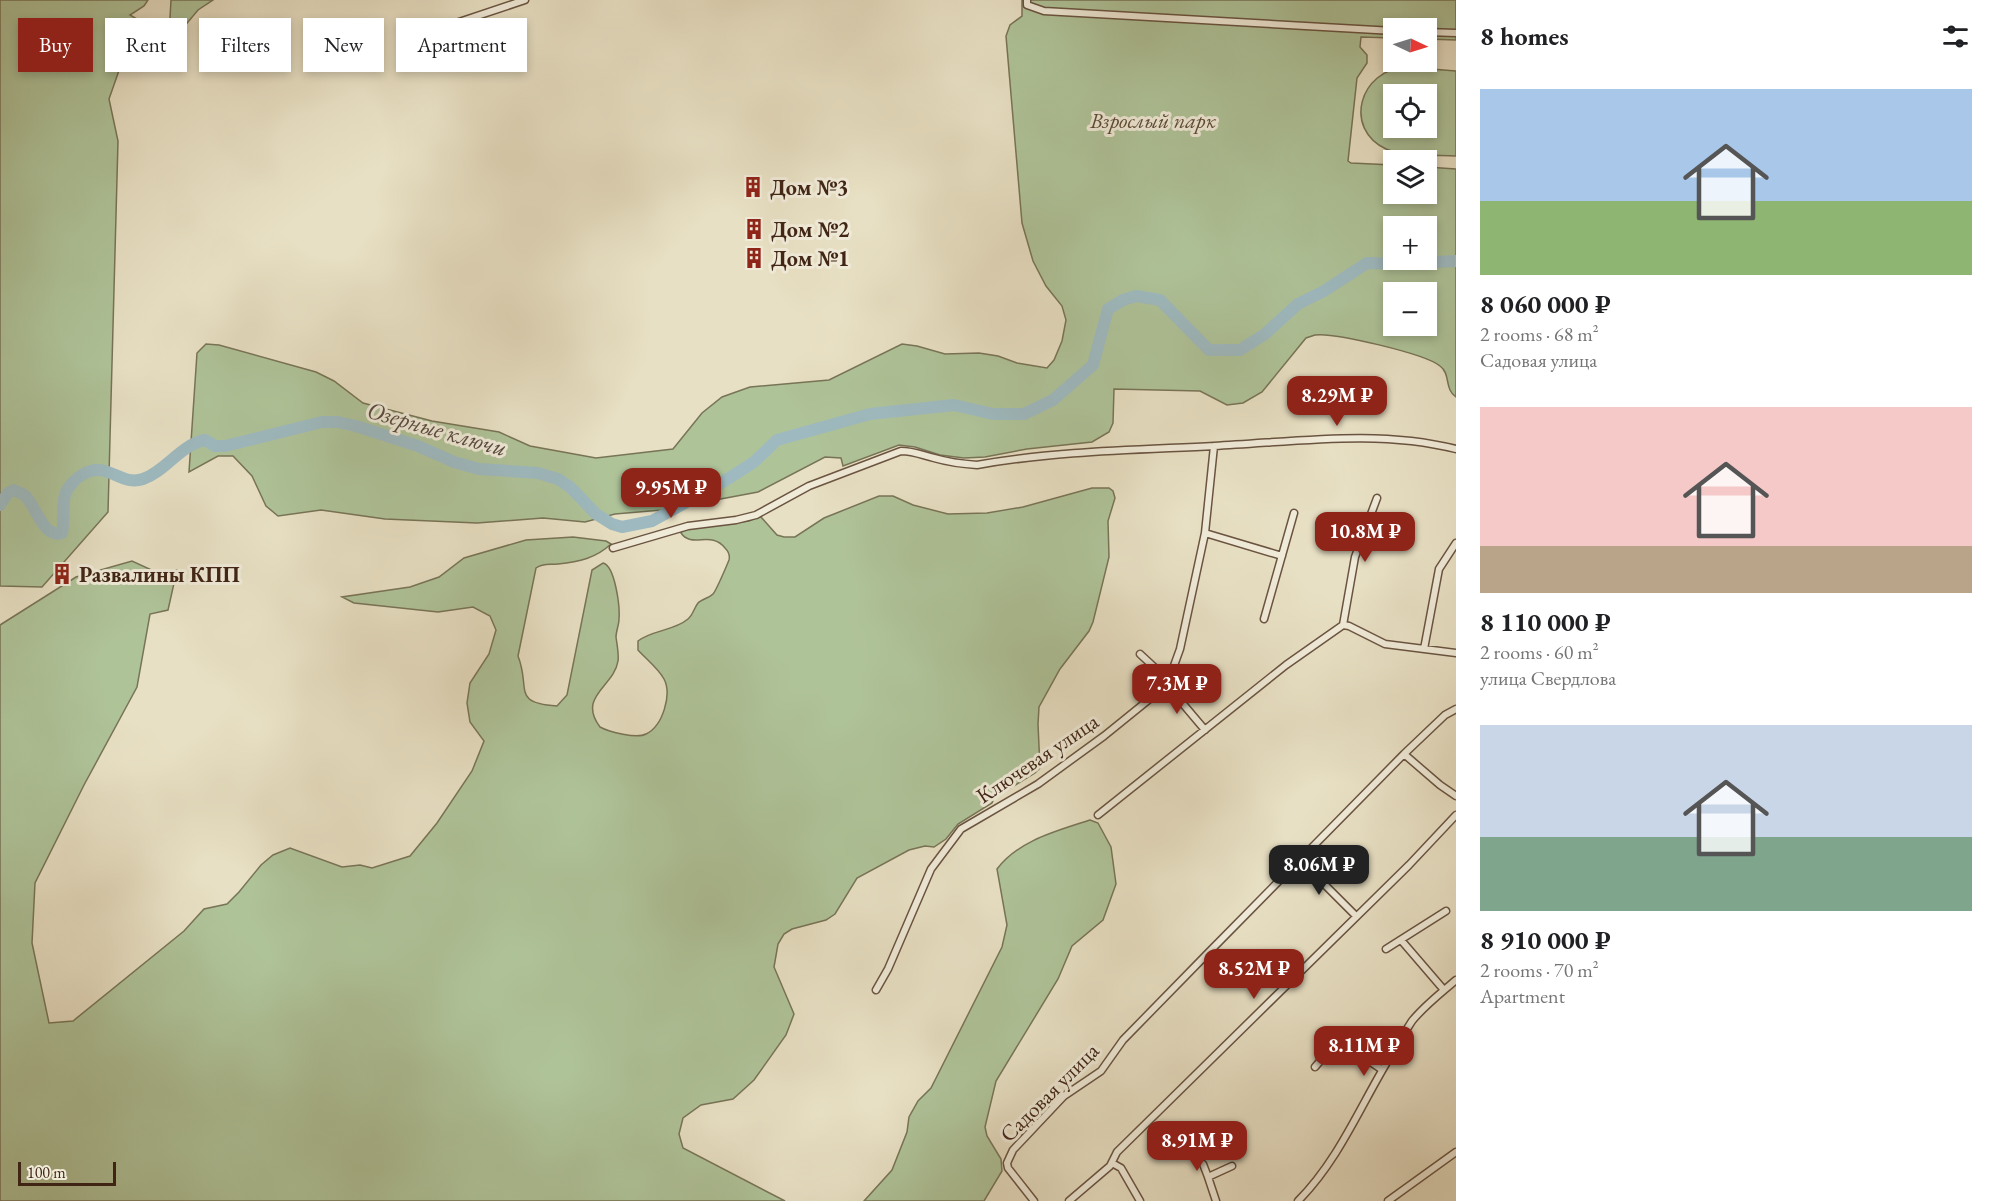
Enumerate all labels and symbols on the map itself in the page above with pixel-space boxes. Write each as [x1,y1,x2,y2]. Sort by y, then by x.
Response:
north arrow [1383,18,1437,72]
park label: Взрослый парк [1089,106,1217,135]
place label: Дом №3 [770,173,848,202]
building icon: Дом №3 [741,175,765,199]
place label: Дом №2 [771,215,850,244]
building icon: Дом №2 [742,217,766,241]
place label: Дом №1 [771,244,849,273]
building icon: Дом №1 [742,246,766,270]
pin: 8.29M ₽ [1282,376,1392,427]
water label: Озерные ключи [364,394,510,463]
pin: 9.95M ₽ [616,468,726,519]
pin: 10.8M ₽ [1310,512,1420,563]
place label: Развалины КПП [79,560,240,589]
building icon: Развалины КПП [50,562,74,586]
pin: 7.3M ₽ [1128,664,1226,715]
street label: Ключевая улица [970,707,1104,810]
pin: 8.06M ₽ [1264,845,1374,896]
pin: 8.52M ₽ [1199,949,1309,1000]
pin: 8.11M ₽ [1309,1026,1419,1077]
street label: Садовая улица [993,1036,1105,1148]
pin: 8.91M ₽ [1142,1121,1252,1172]
scale bar [18,1159,116,1186]

